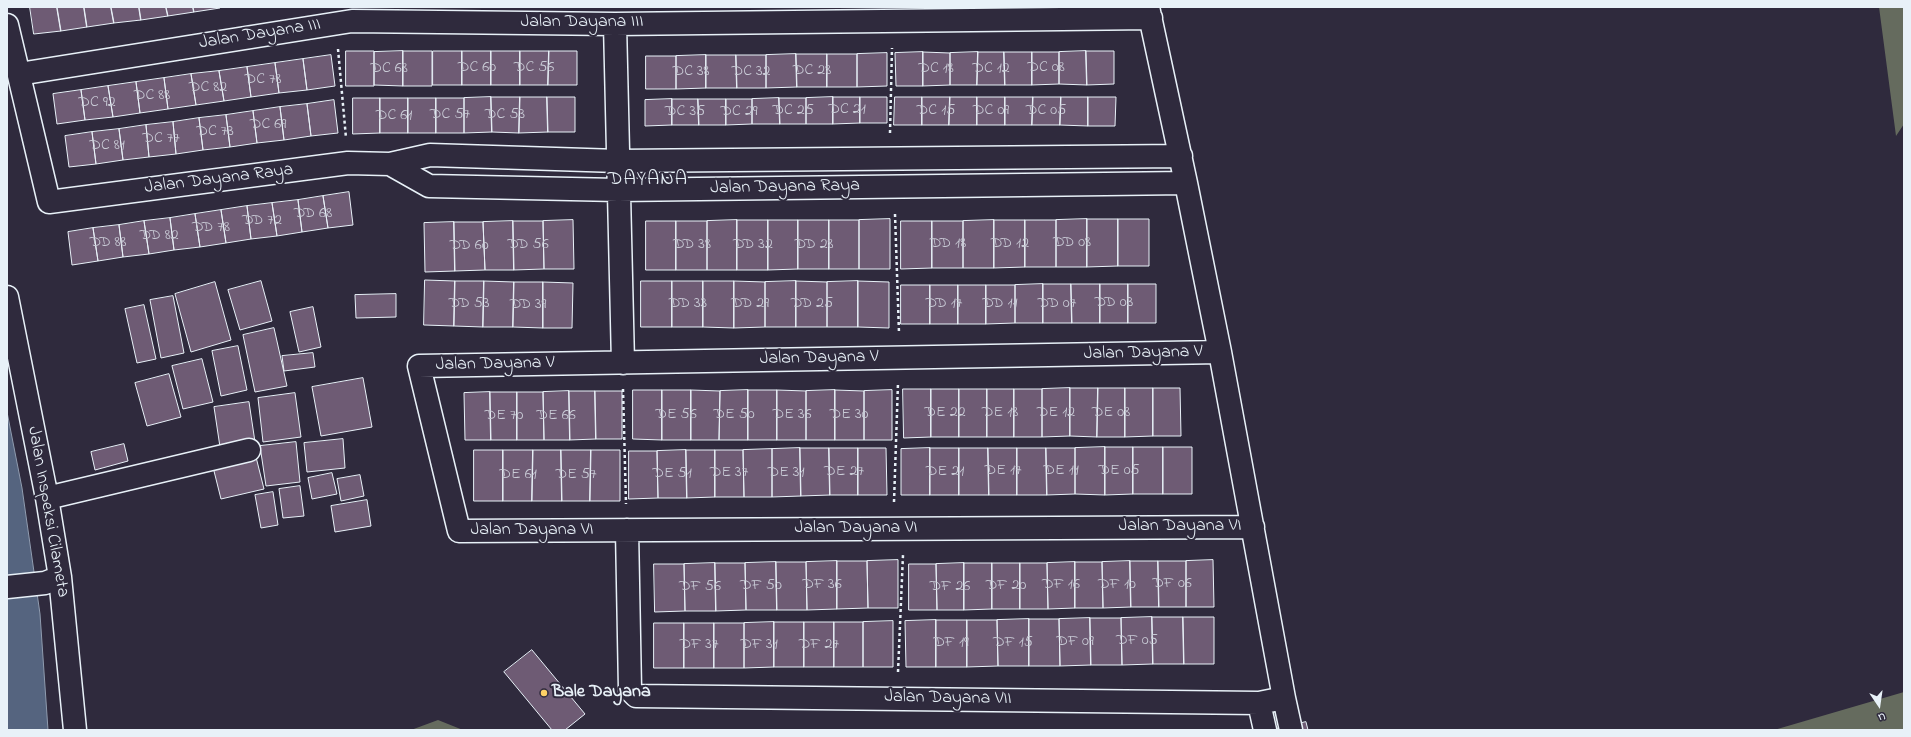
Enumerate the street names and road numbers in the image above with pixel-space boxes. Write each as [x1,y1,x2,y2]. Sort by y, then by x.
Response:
street label: Jalan Dayana III [520,12,644,34]
street label: Jalan Dayana III [198,15,322,55]
street label: Jalan Dayana Raya [143,160,295,200]
street label: Jalan Dayana Raya [710,176,860,200]
street label: Jalan Dayana V [1083,342,1203,366]
street label: Jalan Dayana V [759,347,879,371]
street label: Jalan Dayana V [435,353,555,377]
street label: Jalan Inspeksi Cilameta [21,425,73,599]
street label: Jalan Dayana VI [1118,516,1242,538]
street label: Jalan Dayana VI [794,518,918,540]
street label: Jalan Dayana VI [470,520,594,542]
street label: Jalan Dayana VII [884,687,1012,711]

